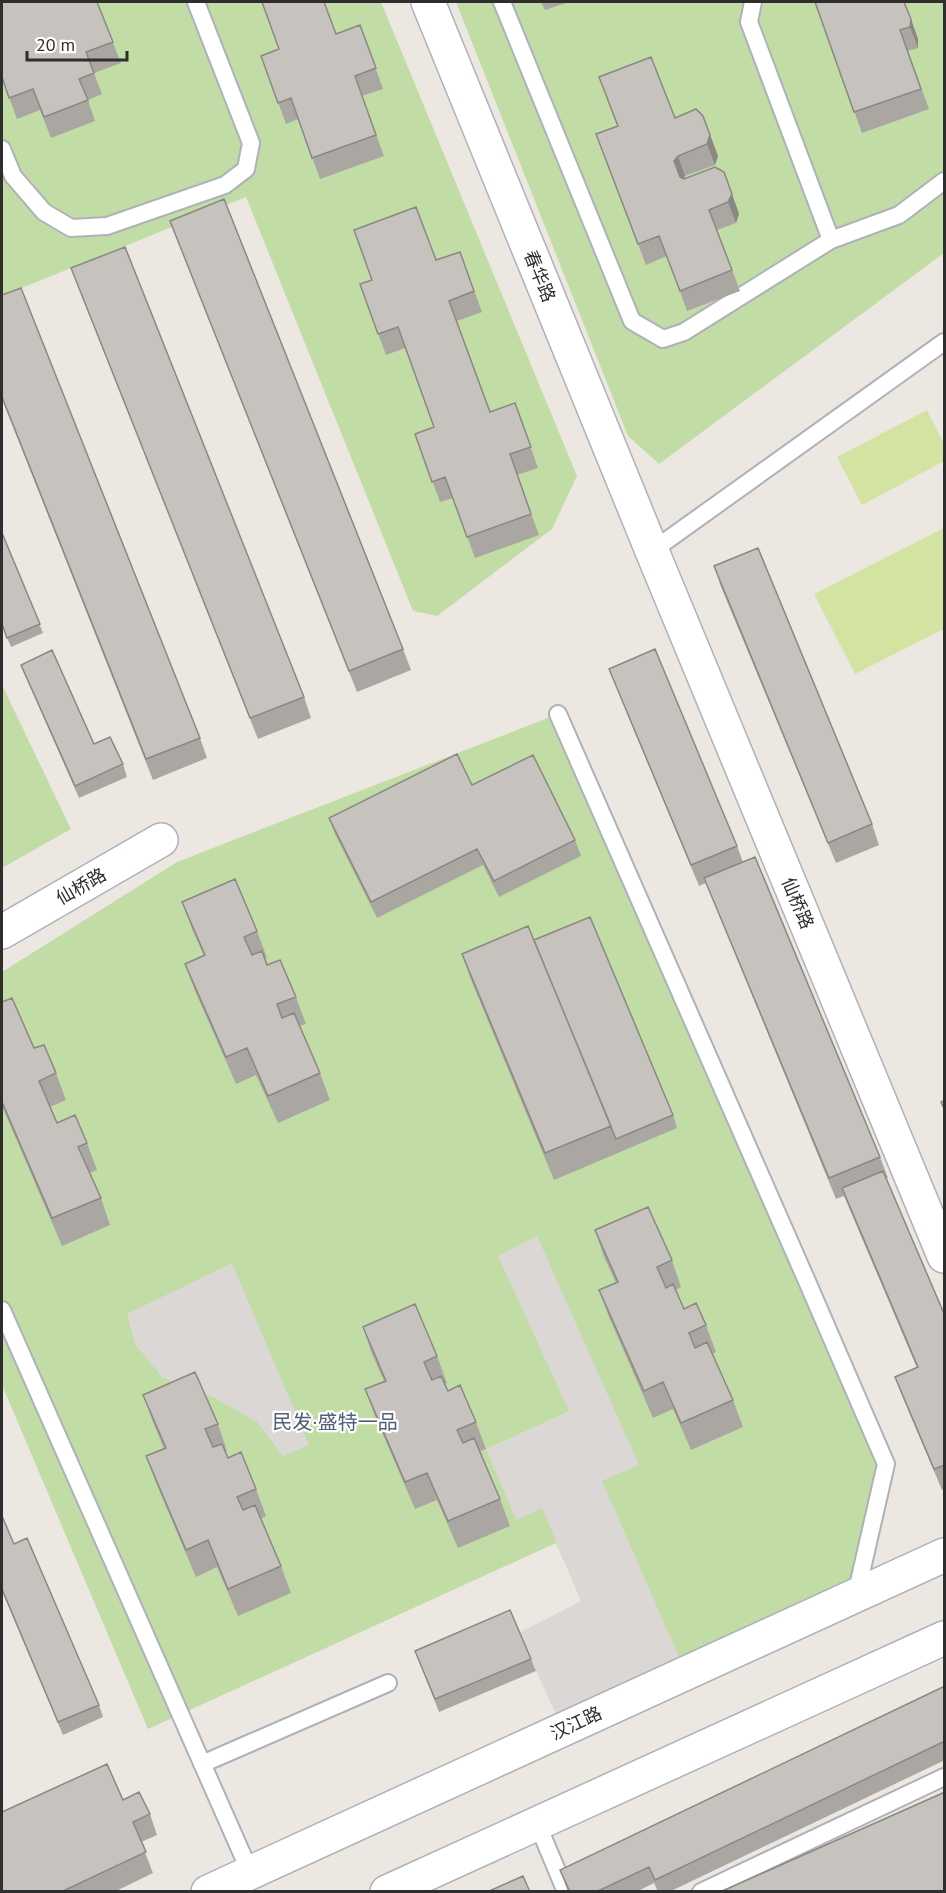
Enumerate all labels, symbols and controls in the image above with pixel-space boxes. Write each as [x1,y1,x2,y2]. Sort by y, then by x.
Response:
scale bar [27,24,128,62]
text: 20 m [36,33,75,56]
street label: 春华路 [519,247,561,305]
street label: 仙桥路 [52,863,110,909]
street label: 仙桥路 [777,874,819,932]
district label: 民发·盛特一品 [272,1409,398,1435]
street label: 汉江路 [547,1701,605,1745]

